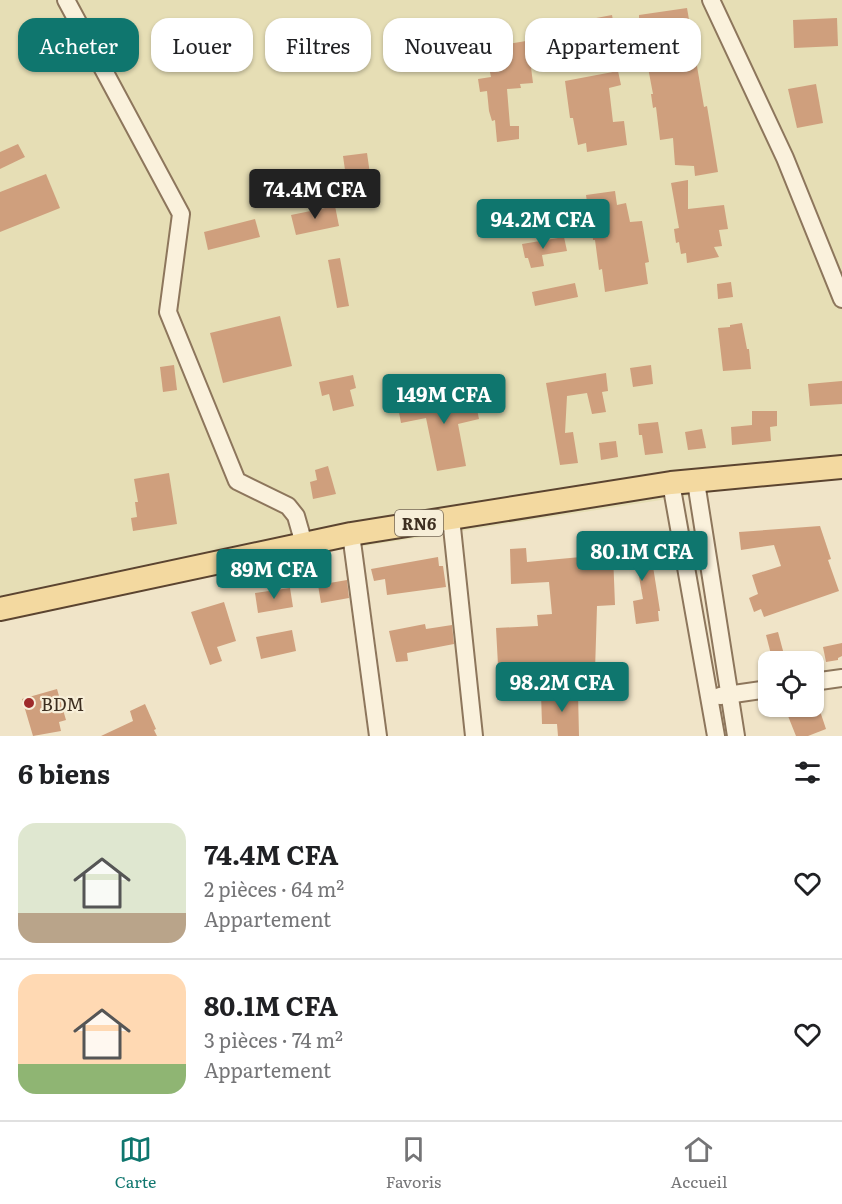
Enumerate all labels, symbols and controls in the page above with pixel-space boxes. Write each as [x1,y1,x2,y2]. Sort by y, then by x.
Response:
chip: Acheter [18,18,139,72]
chip: Louer [151,18,253,72]
chip: Filtres [265,18,371,72]
chip: Nouveau [383,18,513,72]
chip: Appartement [525,18,701,72]
pin: 74.4M CFA [246,169,384,220]
text: 74.4M CFA [263,173,367,203]
pin: 94.2M CFA [474,199,612,250]
text: 94.2M CFA [491,203,595,233]
pin: 149M CFA [382,374,506,425]
text: 149M CFA [396,378,492,408]
road number: RN6 [395,510,443,536]
pin: 80.1M CFA [573,531,711,582]
text: 80.1M CFA [591,535,693,565]
pin: 89M CFA [219,549,329,600]
text: 89M CFA [230,553,318,583]
map controls [758,651,824,717]
button: locate [758,651,824,717]
pin: 98.2M CFA [493,662,631,713]
text: 98.2M CFA [510,666,614,696]
place label: BDM [41,690,84,717]
marker: BDM [22,696,36,710]
text: 6 biens [18,753,110,792]
icon: filters [791,756,824,789]
text: 74.4M CFA [204,834,338,873]
icon: home [66,847,138,919]
icon: heart [791,867,824,900]
text: 2 pièces · 64 m² [204,873,344,903]
text: Appartement [204,903,331,933]
text: 80.1M CFA [204,985,338,1024]
icon: home [66,998,138,1070]
icon: heart [791,1018,824,1051]
text: 3 pièces · 74 m² [204,1024,343,1054]
text: Appartement [204,1054,331,1084]
tab: Carte [115,1133,156,1193]
tab: Favoris [386,1133,441,1193]
tab: Accueil [671,1133,727,1193]

